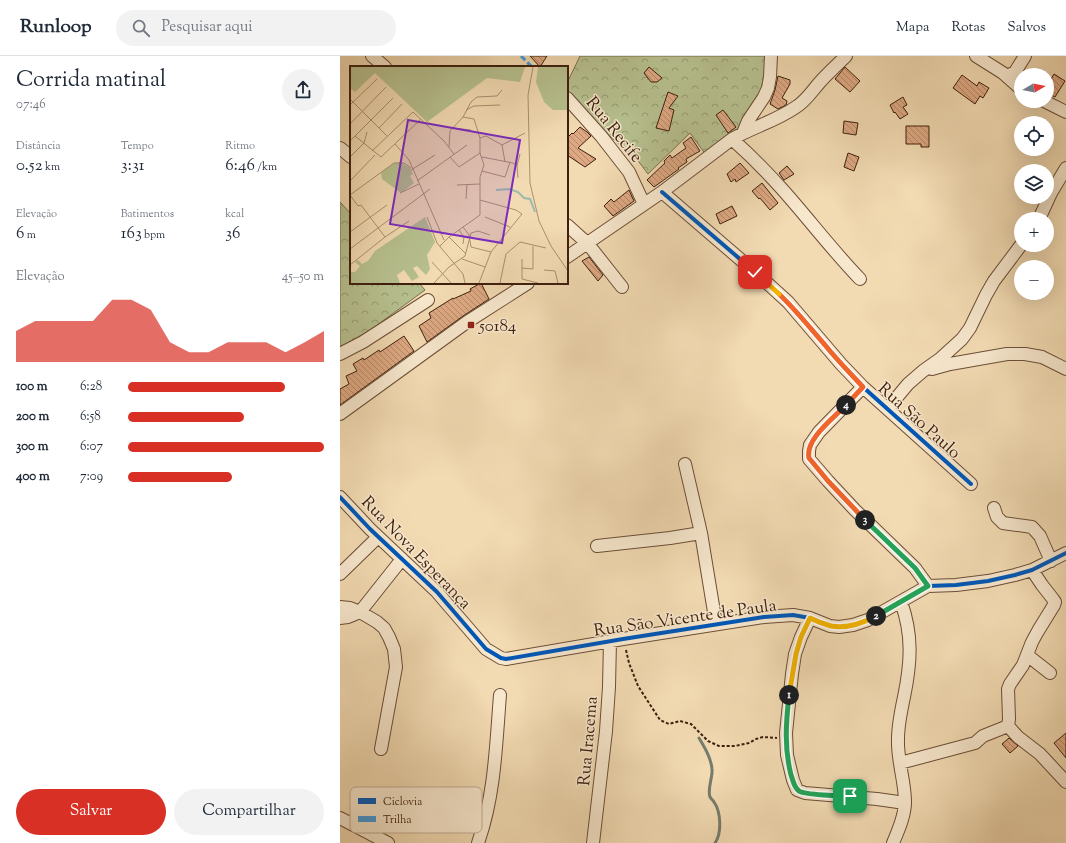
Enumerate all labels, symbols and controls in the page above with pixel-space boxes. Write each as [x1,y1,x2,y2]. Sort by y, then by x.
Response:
search box [116,10,396,46]
text: Runloop [20,14,92,41]
icon: search [130,17,152,39]
text: Pesquisar aqui [162,17,253,38]
text: Mapa [896,18,929,38]
text: Rotas [951,18,985,38]
text: Salvos [1007,18,1046,38]
text: Corrida matinal [16,65,166,97]
inset map [350,66,568,284]
north arrow [1014,68,1054,108]
map controls [1014,68,1054,300]
button: share [282,69,324,111]
street label: Rua Recife [579,92,648,168]
text: 07:46 [16,96,46,114]
button: locate [1014,116,1054,156]
text: Distância [16,138,61,154]
text: Tempo [121,138,154,154]
text: Ritmo [225,138,255,154]
text: 0.52 [16,154,43,178]
text: 3:31 [121,154,145,178]
text: 6:46 [225,154,255,178]
text: km [43,159,60,175]
text: /km [255,159,277,175]
button: layers [1014,164,1054,204]
text: Elevação [16,206,57,222]
text: Batimentos [121,206,174,222]
text: kcal [225,206,244,222]
button: + [1014,212,1054,252]
text: 6 [16,222,24,246]
text: 163 [121,222,142,246]
text: 36 [225,222,241,246]
text: m [24,227,36,243]
text: bpm [142,227,165,243]
pin [738,255,772,289]
button: − [1014,260,1054,300]
icon: check [744,261,766,283]
text: Elevação [16,268,65,286]
text: 45–50 m [282,268,324,286]
place label: 50184 [478,315,517,339]
marker: 50184 [466,320,476,330]
text: 100 m [16,378,48,396]
text: 6:28 [80,378,102,396]
street label: Rua São Paulo [872,378,965,465]
pin: 4 [836,395,856,415]
text: 4 [843,397,849,413]
text: 200 m [16,408,49,426]
text: 6:58 [80,408,101,426]
text: 300 m [16,438,48,456]
text: 6:07 [80,438,103,456]
text: 400 m [16,468,50,486]
text: 7:09 [80,468,103,486]
street label: Rua Nova Esperança [355,491,476,616]
pin: 3 [855,510,875,530]
text: 3 [863,512,867,528]
street label: Rua São Vicente de Paula [592,594,778,644]
pin: 2 [866,606,886,626]
text: 2 [873,608,879,624]
pin: 1 [779,685,799,705]
text: 1 [787,687,791,703]
street label: Rua Iracema [573,695,605,787]
pin [833,779,867,813]
icon: arrive [839,785,861,807]
legend [350,787,482,833]
button: Salvar [16,789,166,835]
button: Compartilhar [174,789,324,835]
text: Ciclovia [383,794,422,810]
text: Trilha [383,812,412,828]

